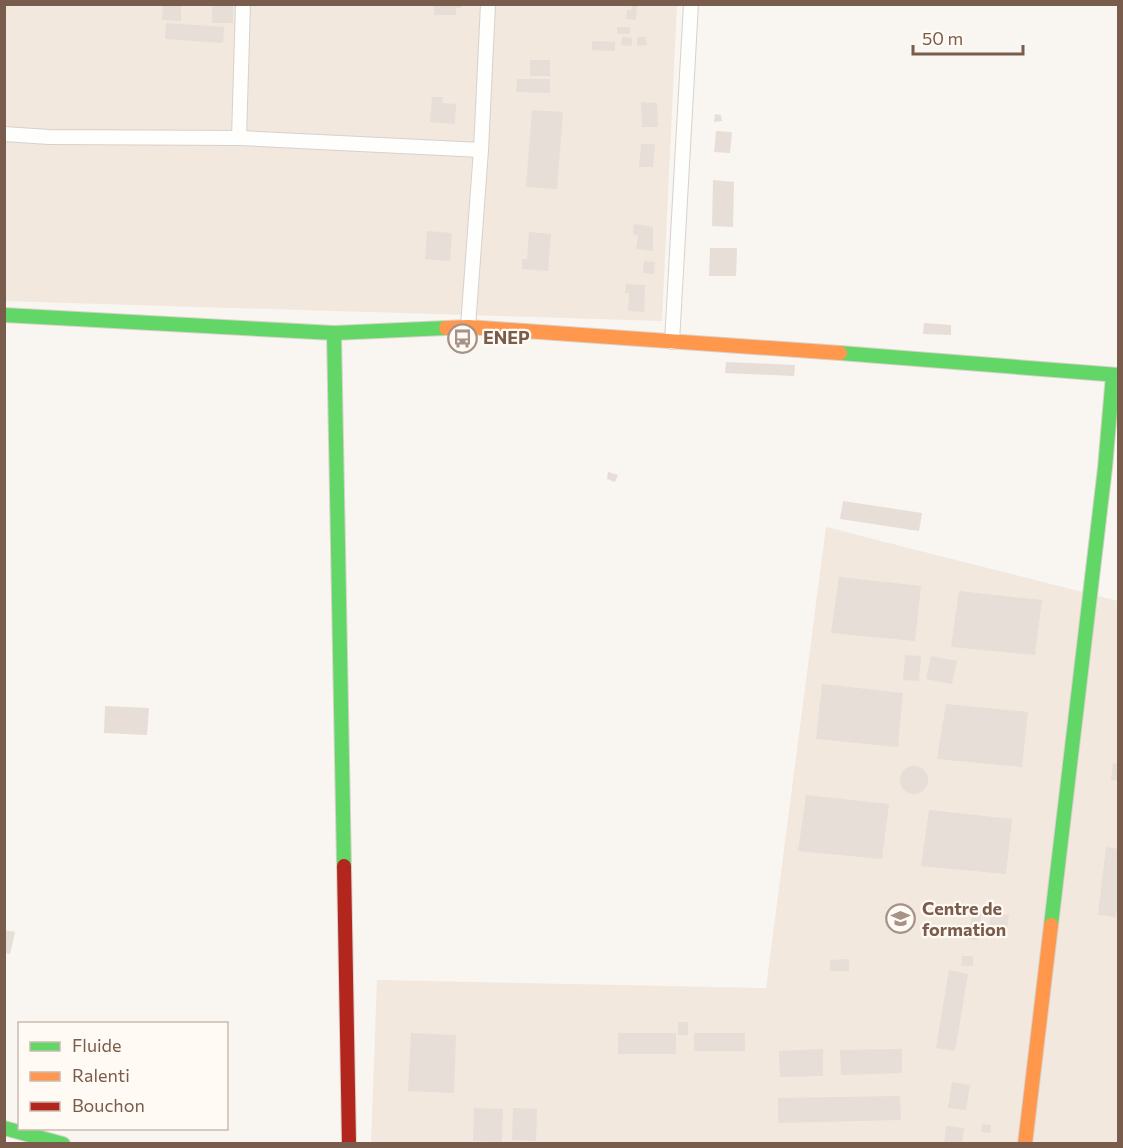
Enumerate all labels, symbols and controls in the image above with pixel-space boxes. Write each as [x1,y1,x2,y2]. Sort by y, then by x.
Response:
scale bar [913,18,1022,56]
text: 50 m [922,27,963,49]
bus stop icon: ENEP [446,322,478,354]
place label: ENEP [483,326,530,348]
place label: Centre de formation [922,897,1006,940]
school or university icon: Centre de formation [885,903,917,935]
legend [18,1022,228,1130]
text: Fluide [72,1034,121,1056]
text: Ralenti [72,1064,130,1086]
text: Bouchon [72,1094,145,1116]

